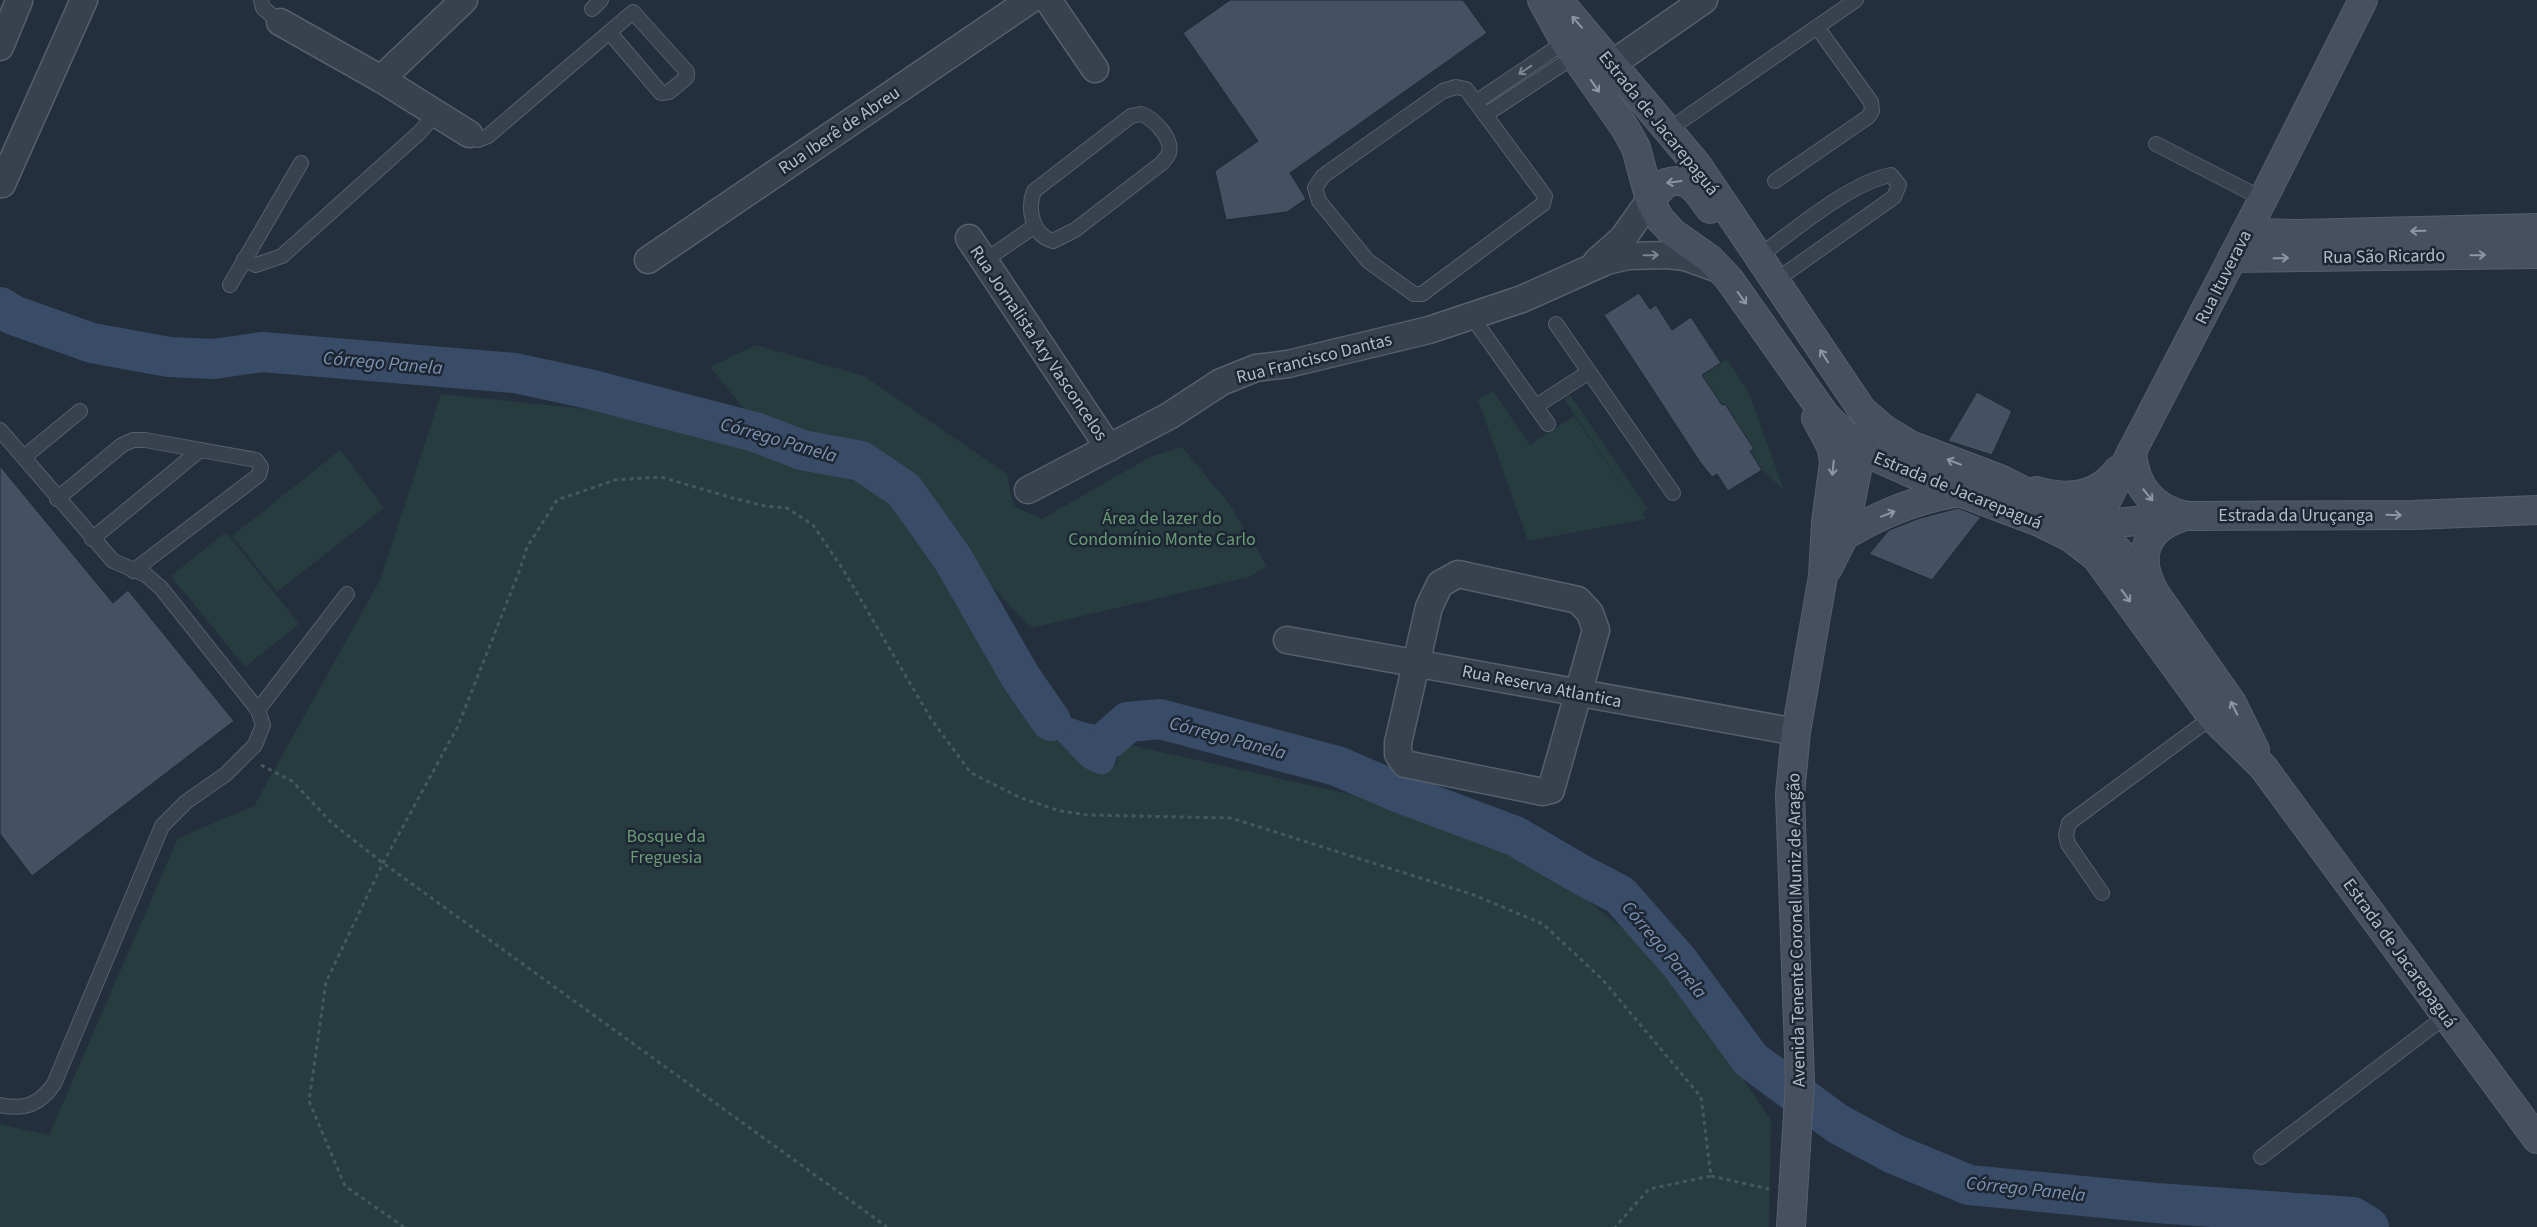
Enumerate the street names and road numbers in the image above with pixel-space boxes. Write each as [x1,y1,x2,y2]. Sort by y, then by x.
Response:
street label: Estrada de Jacarepaguá [1592,46,1725,201]
street label: Rua Iberê de Abreu [773,80,905,180]
street label: Rua Ituverava [2189,226,2258,329]
street label: Rua Jornalista Ary Vasconcelos [964,241,1113,446]
street label: Rua São Ricardo [2323,243,2445,270]
street label: Rua Francisco Dantas [1234,327,1395,390]
street label: Estrada de Jacarepaguá [1870,445,2046,536]
street label: Estrada da Uruçanga [2218,503,2374,528]
street label: Rua Reserva Atlantica [1460,659,1624,714]
street label: Avenida Tenente Coronel Muniz de Aragão [1781,773,1812,1087]
street label: Estrada de Jacarepaguá [2337,873,2462,1033]

